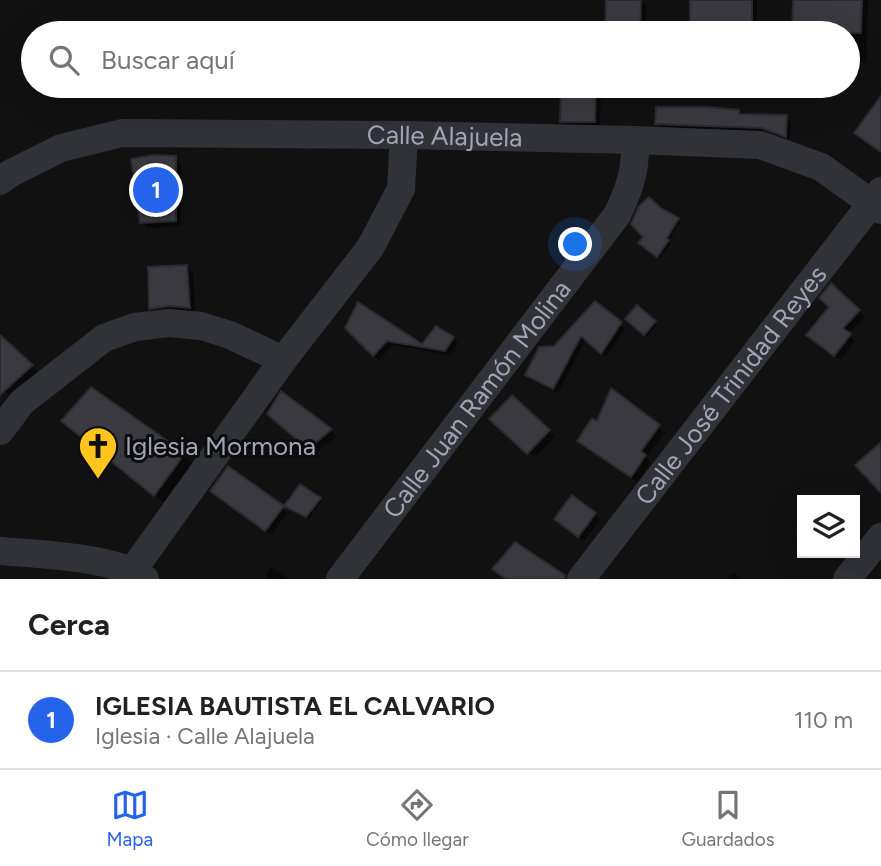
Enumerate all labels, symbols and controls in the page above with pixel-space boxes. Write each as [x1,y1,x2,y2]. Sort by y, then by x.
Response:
search box [21,21,860,98]
icon: search [45,41,83,79]
text: Buscar aquí [101,44,235,76]
street label: Calle Alajuela [367,119,523,154]
pin: 1 [133,164,179,216]
your location [558,227,592,261]
street label: Calle José Trinidad Reyes [628,259,833,511]
street label: Calle Juan Ramón Molina [376,274,578,524]
church icon: Iglesia Mormona [77,425,119,480]
place label: Iglesia Mormona [125,430,316,462]
map controls [797,495,860,558]
button: layers [797,495,860,558]
text: Cerca [28,606,110,643]
text: IGLESIA BAUTISTA EL CALVARIO [95,690,495,722]
text: 1 [46,706,56,734]
text: 110 m [794,706,853,734]
text: Iglesia · Calle Alajuela [95,722,315,750]
tab: Mapa [106,786,153,851]
tab: Cómo llegar [366,786,469,851]
tab: Guardados [682,786,775,851]

